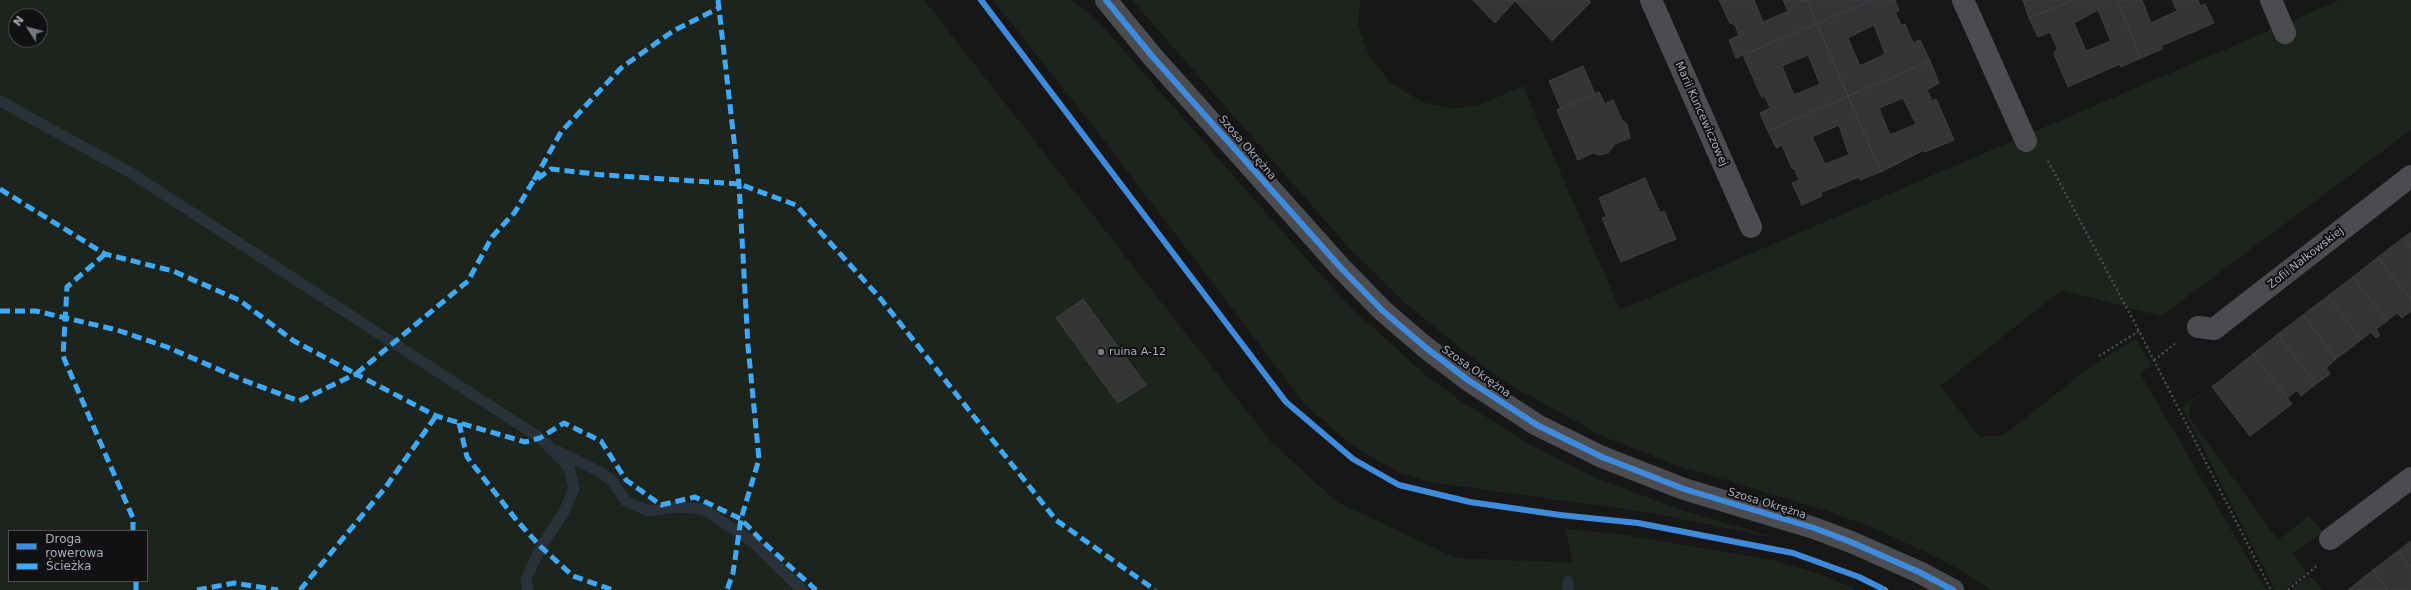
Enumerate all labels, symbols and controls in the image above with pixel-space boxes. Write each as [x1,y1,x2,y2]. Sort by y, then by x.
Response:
north arrow [8,8,48,48]
text: N [11,14,27,29]
street label: Marii Kuncewiczowej [1672,60,1730,168]
street label: Szosa Okrężna [1215,113,1279,183]
street label: Zofii Nałkowskiej [2265,224,2347,292]
street label: Szosa Okrężna [1439,343,1513,401]
place label: ruina A-12 [1109,345,1166,359]
marker: ruina A-12 [1096,347,1106,357]
street label: Szosa Okrężna [1726,486,1808,522]
legend [8,530,148,582]
text: Droga rowerowa [45,532,104,560]
text: Ścieżka [46,559,91,573]

